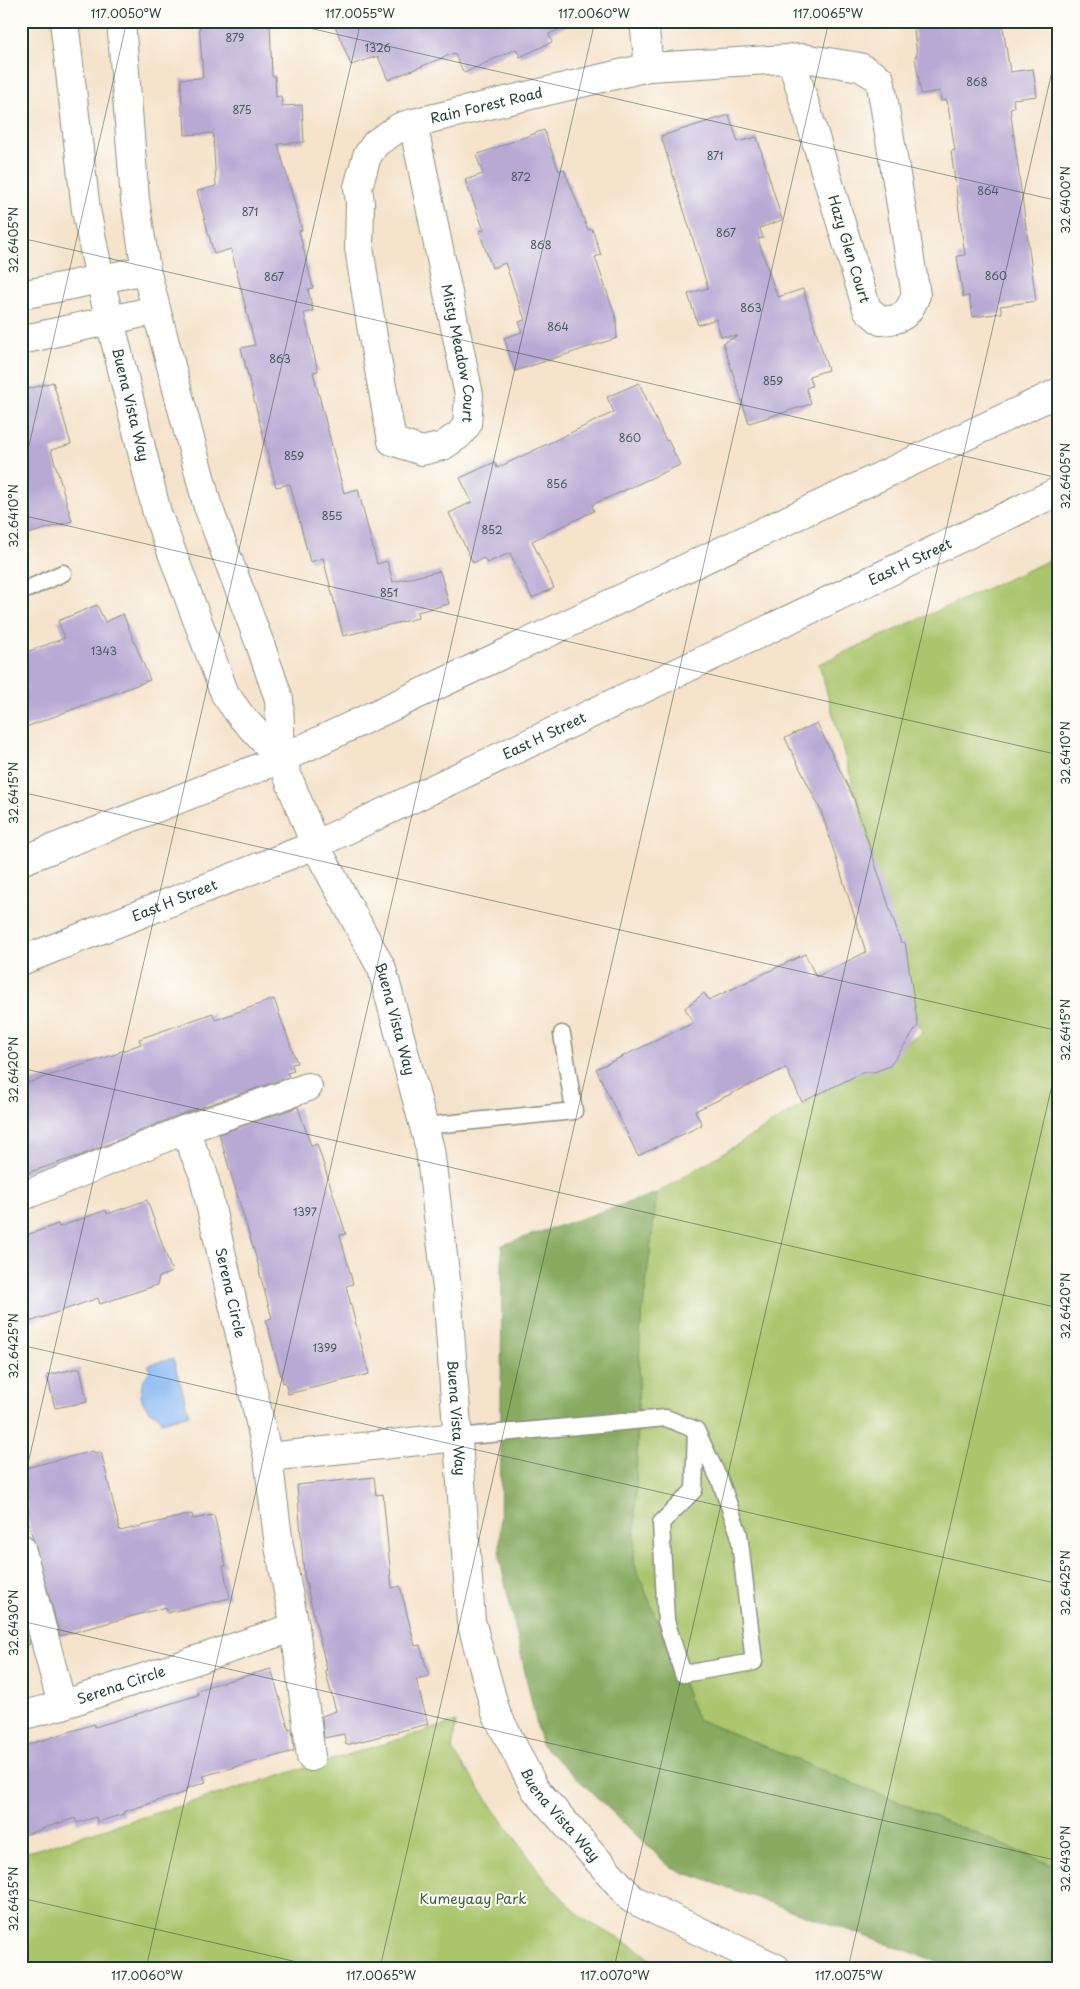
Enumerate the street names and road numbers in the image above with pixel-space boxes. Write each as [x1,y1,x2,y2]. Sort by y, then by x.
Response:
street label: Rain Forest Road [428,82,545,129]
street label: Hazy Glen Court [823,192,876,306]
street label: Misty Meadow Court [436,282,480,423]
street label: Buena Vista Way [107,346,155,463]
street label: East H Street [865,532,955,590]
street label: East H Street [499,706,590,764]
street label: East H Street [129,874,220,926]
street label: Buena Vista Way [370,958,421,1077]
street label: Serena Circle [210,1246,251,1340]
street label: Buena Vista Way [442,1359,471,1476]
street label: Serena Circle [74,1660,168,1709]
street label: Buena Vista Way [516,1764,605,1866]

